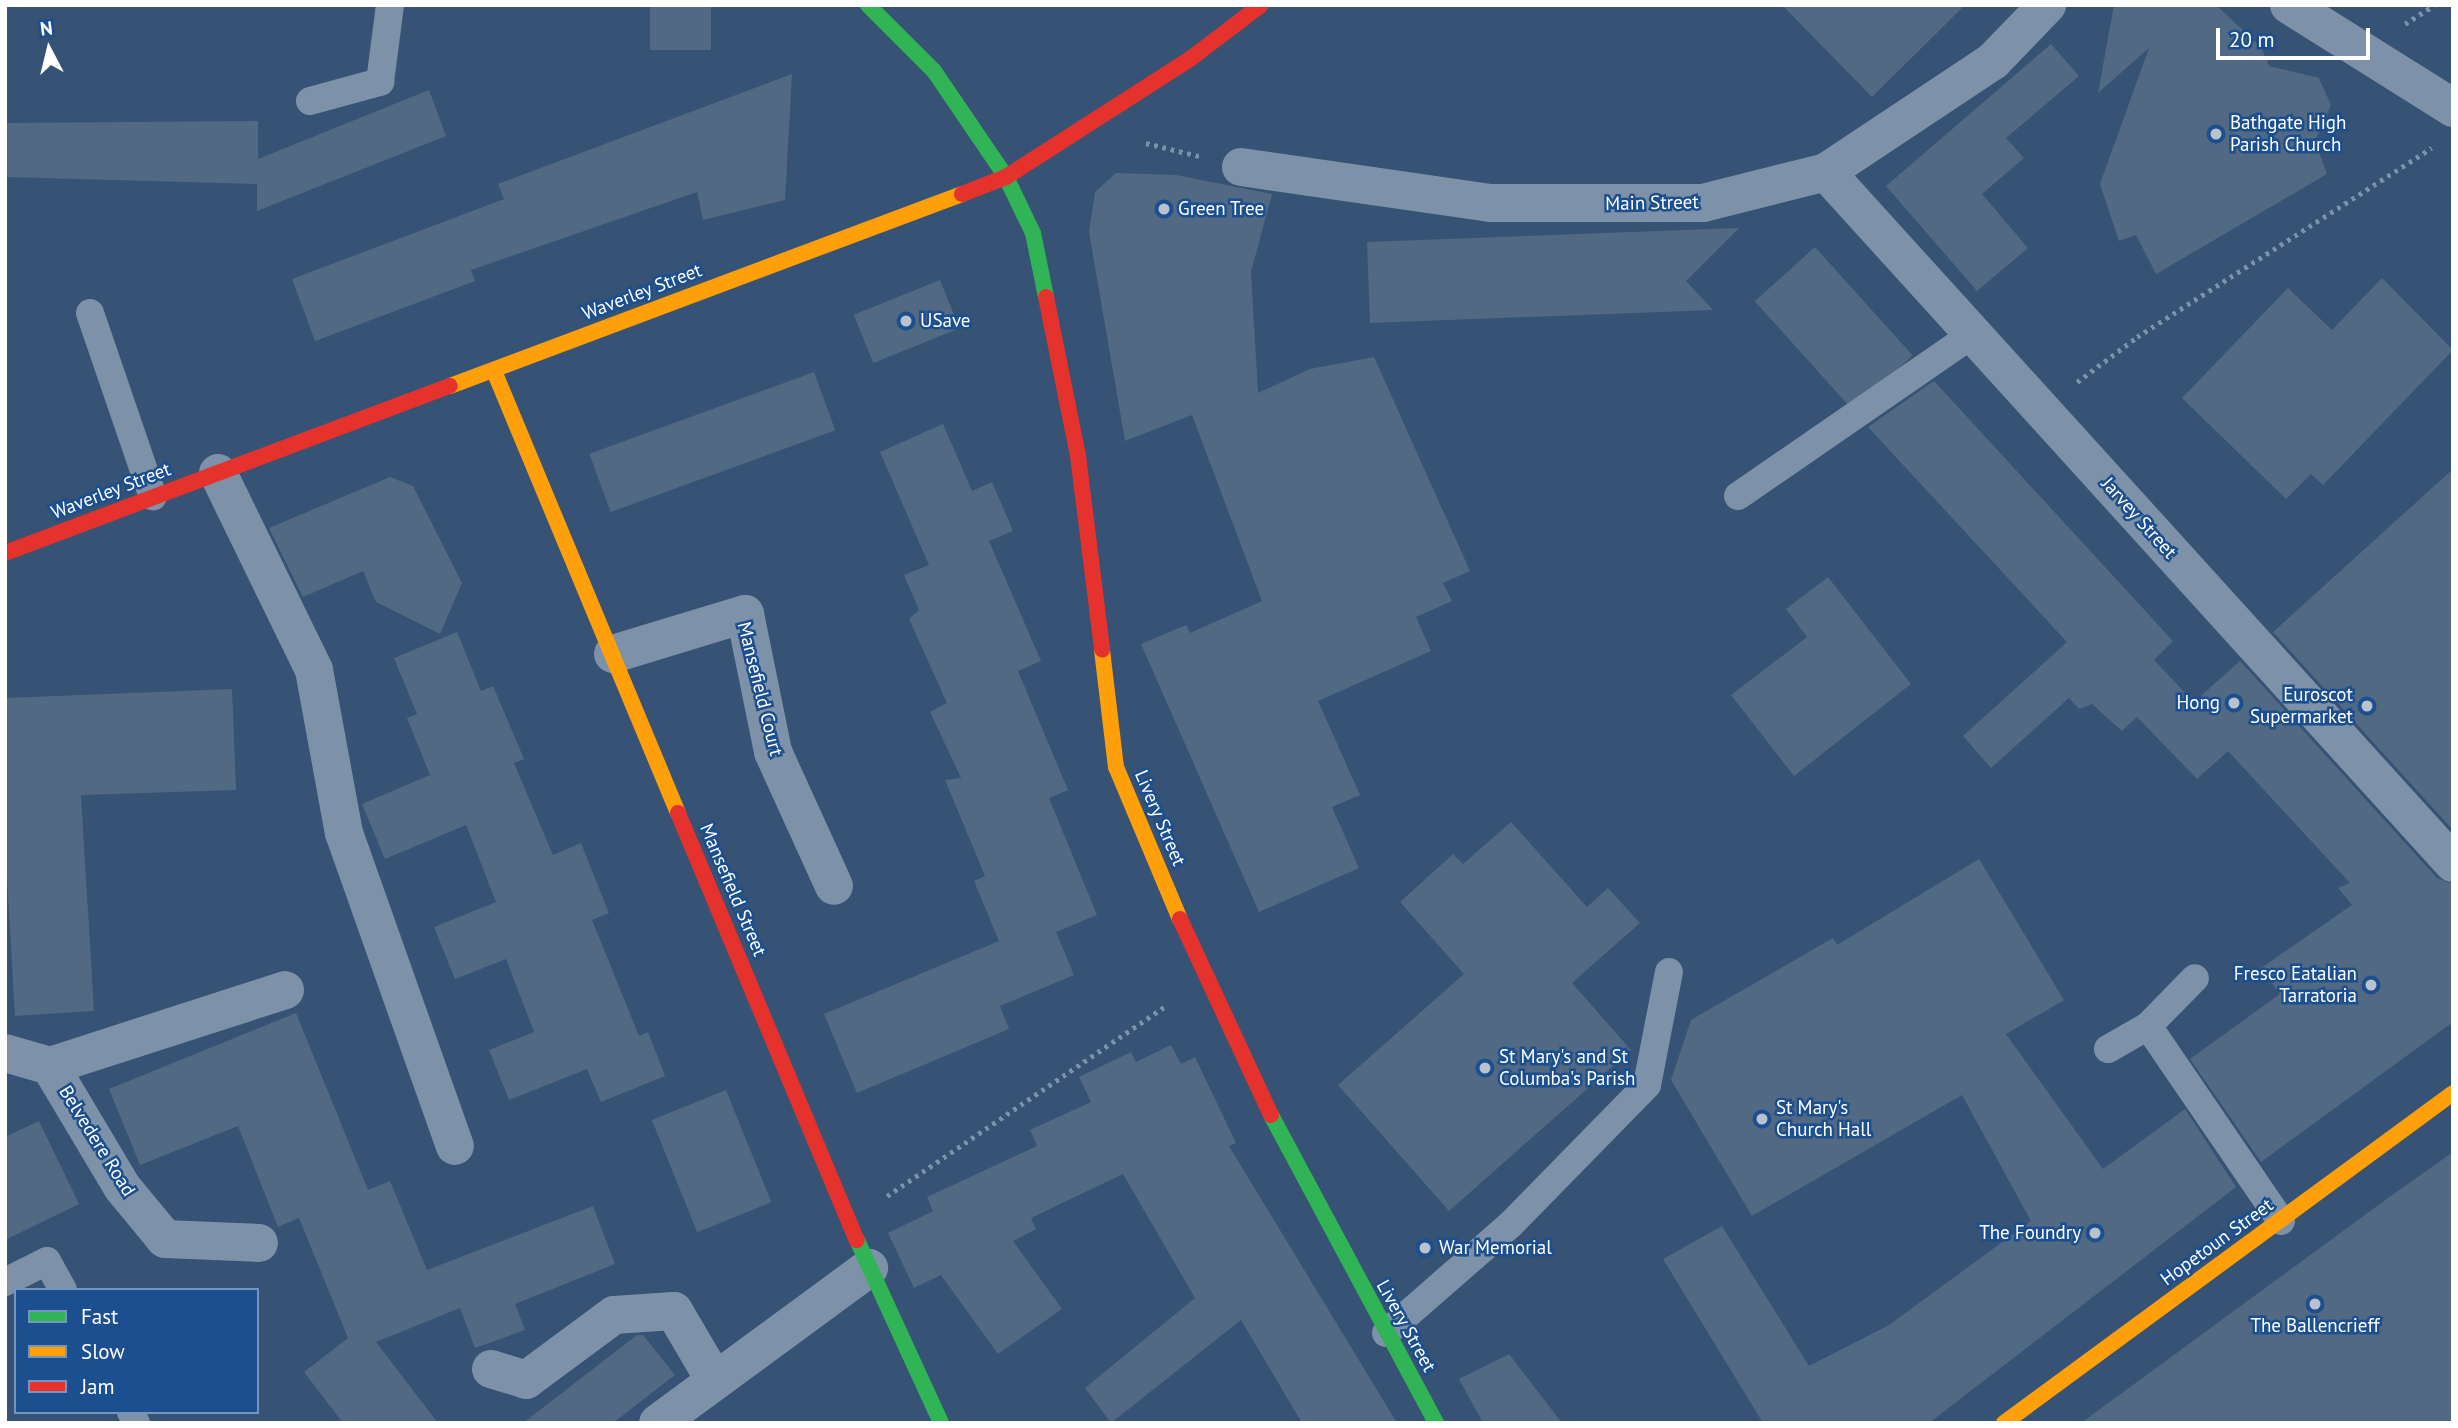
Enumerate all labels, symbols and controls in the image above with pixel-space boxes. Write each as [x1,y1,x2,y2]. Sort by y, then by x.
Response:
north arrow [14,14,84,84]
scale bar [2220,14,2374,58]
text: N [39,15,54,41]
text: 20 m [2229,26,2275,53]
place label: Bathgate High Parish Church [2230,112,2346,156]
marker: Bathgate High Parish Church [2208,126,2224,142]
street label: Main Street [1605,191,1699,215]
place label: Green Tree [1178,198,1265,220]
marker: Green Tree [1156,201,1172,217]
street label: Waverley Street [579,259,705,325]
place label: USave [920,310,971,332]
marker: USave [898,313,914,329]
street label: Waverley Street [48,458,174,524]
street label: Jarvey Street [2096,472,2182,564]
street label: Mansefield Court [732,620,788,758]
place label: Euroscot Supermarket [2250,684,2353,728]
place label: Hong [2176,692,2220,714]
marker: Hong [2226,695,2242,711]
marker: Euroscot Supermarket [2359,698,2375,714]
street label: Livery Street [1129,766,1191,870]
street label: Mansefield Street [695,820,771,960]
place label: Fresco Eatalian Tarratoria [2234,963,2357,1007]
marker: Fresco Eatalian Tarratoria [2363,977,2379,993]
place label: St Mary's and St Columba's Parish [1499,1046,1635,1090]
marker: St Mary's and St Columba's Parish [1477,1060,1493,1076]
street label: Belvedere Road [54,1081,140,1201]
place label: St Mary's Church Hall [1776,1097,1871,1141]
marker: St Mary's Church Hall [1754,1111,1770,1127]
street label: Hopetoun Street [2156,1194,2278,1290]
place label: The Foundry [1979,1222,2081,1244]
marker: The Foundry [2087,1225,2103,1241]
place label: War Memorial [1439,1237,1552,1259]
marker: War Memorial [1417,1240,1433,1256]
street label: Livery Street [1371,1276,1441,1376]
legend [14,1288,259,1414]
marker: The Ballencrieff [2307,1296,2323,1312]
text: Fast [81,1303,118,1330]
place label: The Ballencrieff [2250,1315,2380,1337]
text: Slow [81,1338,125,1365]
text: Jam [81,1373,115,1400]

